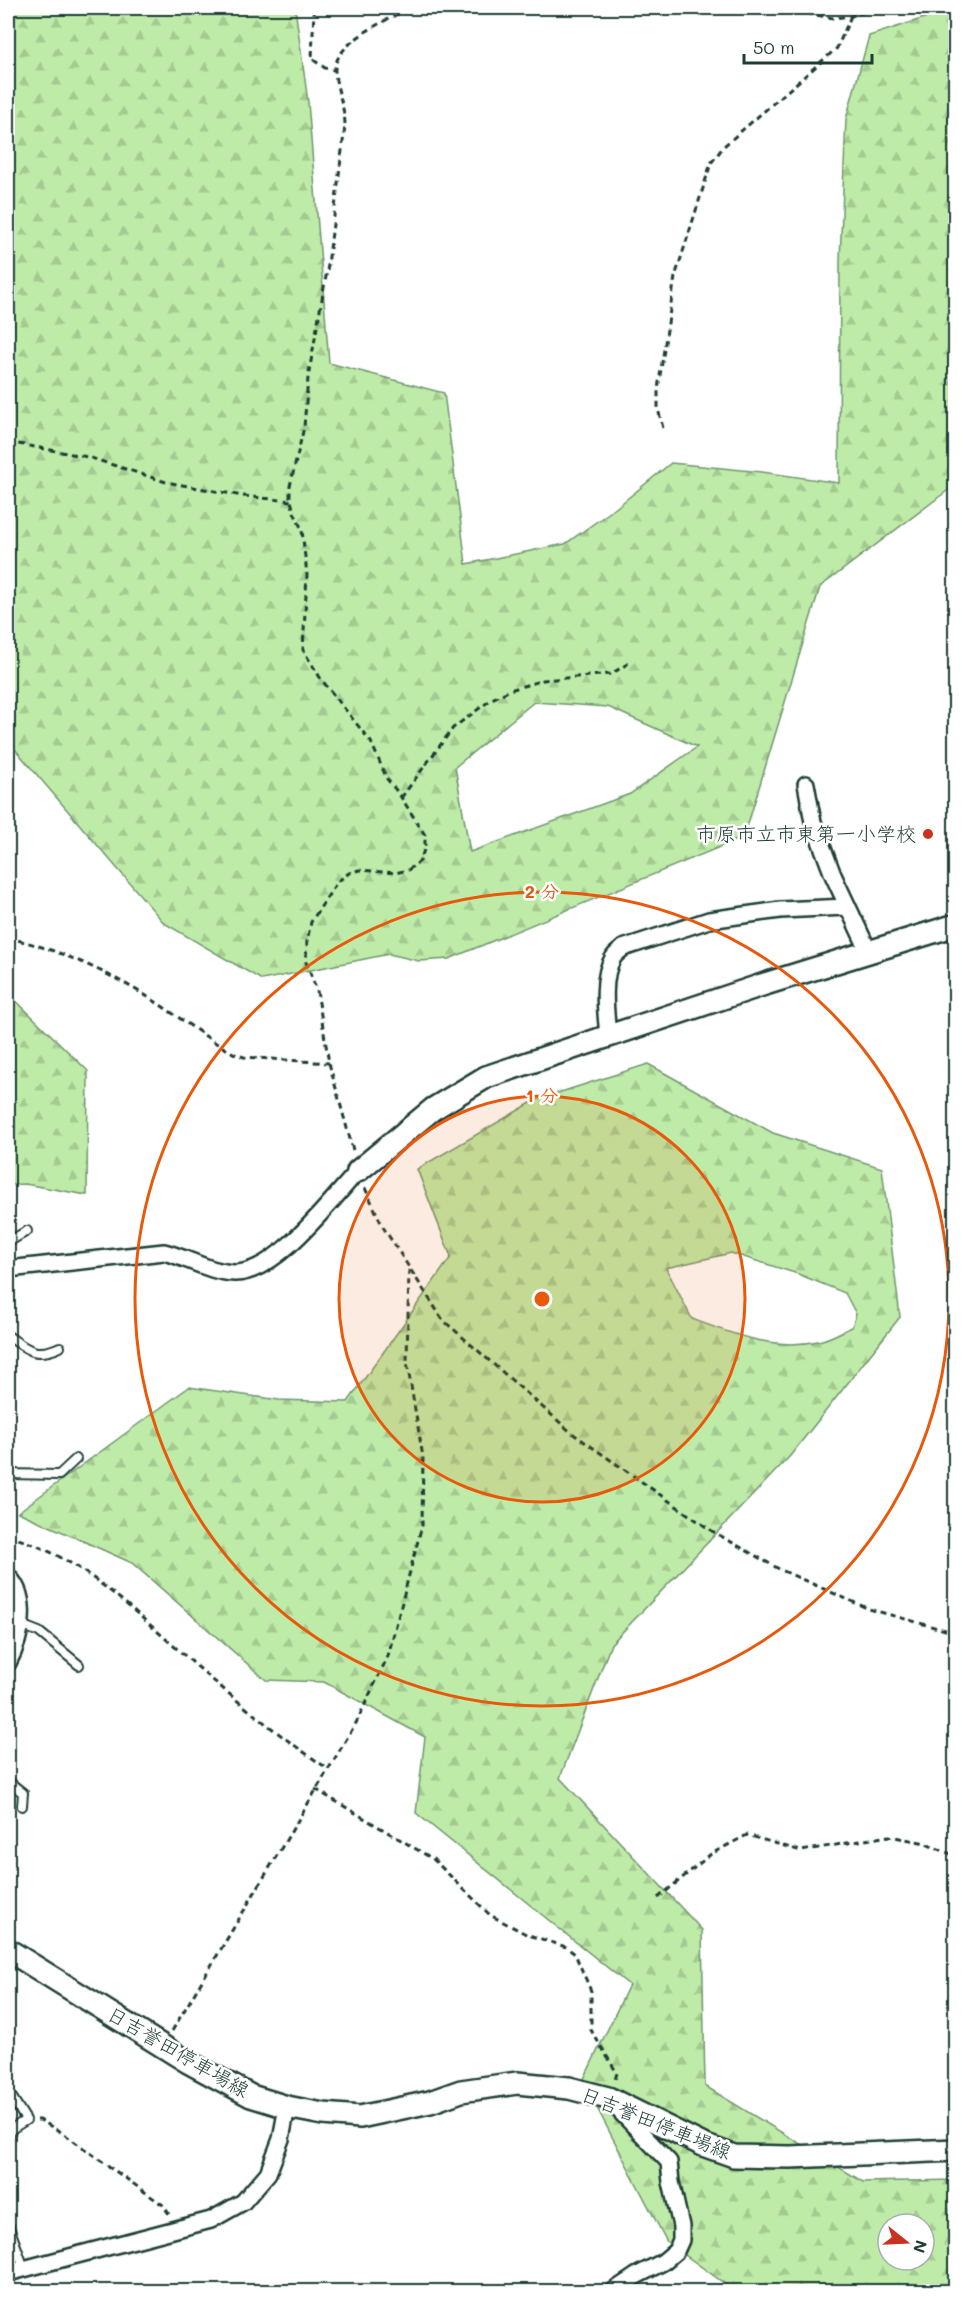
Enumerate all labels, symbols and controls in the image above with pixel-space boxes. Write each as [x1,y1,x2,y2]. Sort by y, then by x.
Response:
scale bar [744,27,872,65]
text: 50 m [753,35,795,59]
place label: 市原市立市東第一小学校 [696,820,916,846]
marker: 市原市立市東第一小学校 [921,827,935,841]
text: 2 分 [525,879,559,903]
text: 1 分 [526,1083,558,1107]
centre of rings [532,1289,552,1309]
street label: 日吉誉田停車場線 [103,2000,254,2102]
street label: 日吉誉田停車場線 [577,2080,735,2164]
north arrow [876,2212,936,2272]
text: N [909,2238,933,2256]

